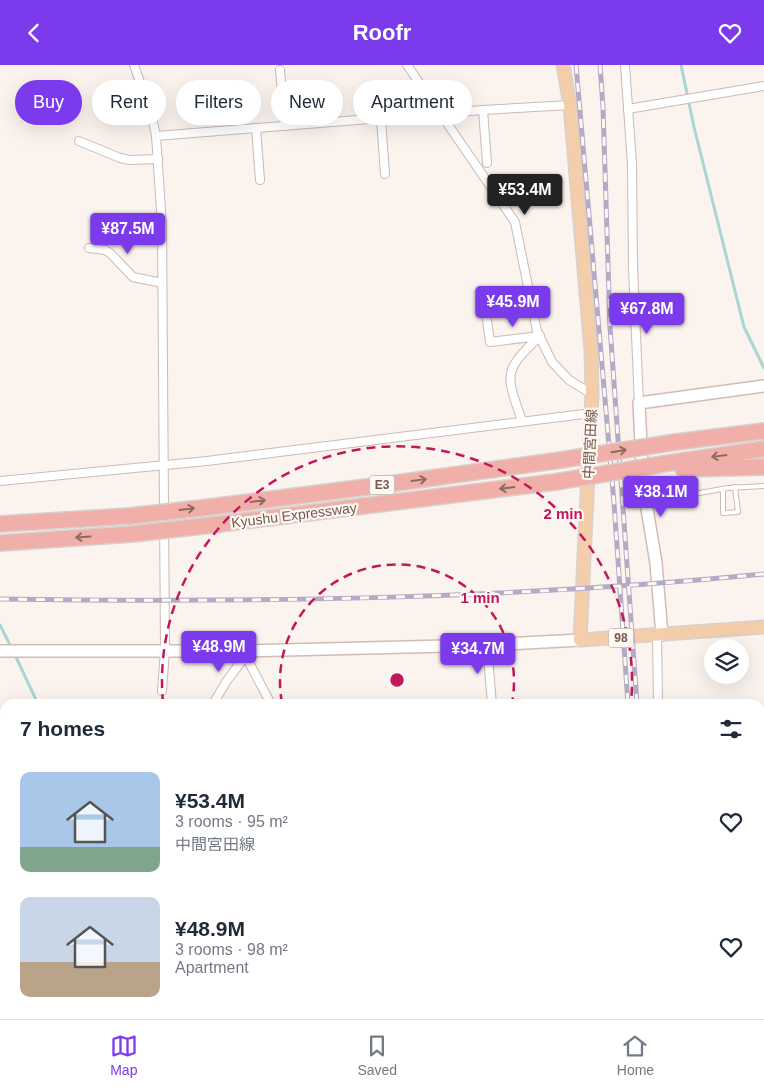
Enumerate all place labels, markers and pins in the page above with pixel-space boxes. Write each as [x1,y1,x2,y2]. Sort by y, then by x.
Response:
pin: ¥53.4M [484,173,566,216]
pin: ¥87.5M [87,213,169,255]
pin: ¥45.9M [472,285,554,328]
pin: ¥67.8M [606,293,688,335]
pin: ¥38.1M [620,475,702,518]
pin: ¥48.9M [178,631,260,673]
pin: ¥34.7M [437,633,519,675]
centre of rings [388,671,406,689]

